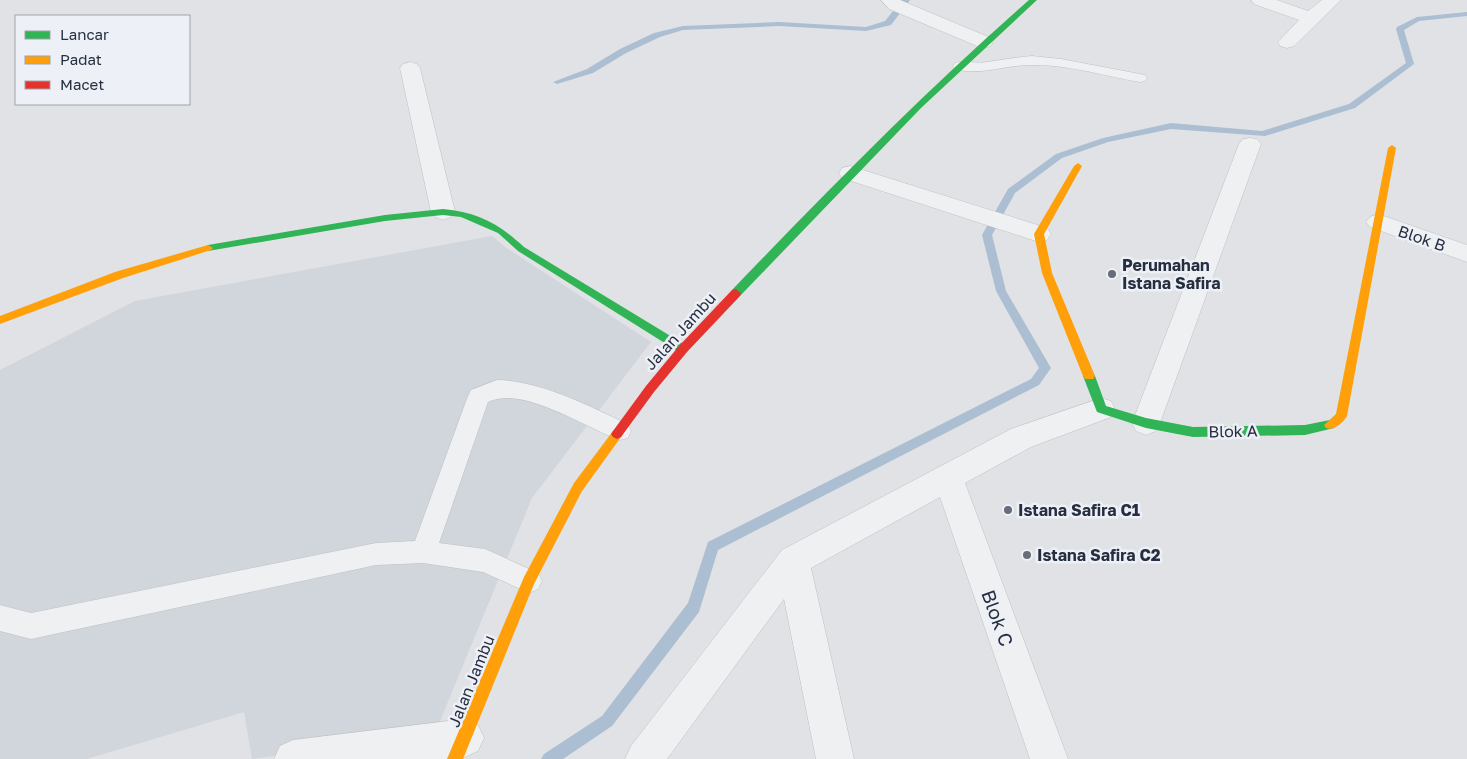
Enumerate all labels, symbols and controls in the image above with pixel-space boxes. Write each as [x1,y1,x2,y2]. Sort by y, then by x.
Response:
legend [15,15,190,105]
text: Lancar [60,25,109,43]
text: Padat [60,50,102,68]
text: Macet [60,75,104,93]
street label: Blok B [1396,221,1448,255]
place label: Perumahan Istana Safira [1122,255,1220,293]
marker: Perumahan Istana Safira [1106,268,1118,280]
street label: Jalan Jambu [640,288,720,374]
street label: Blok A [1208,421,1258,441]
place label: Istana Safira C1 [1018,500,1140,520]
marker: Istana Safira C1 [1002,504,1014,516]
place label: Istana Safira C2 [1037,545,1161,565]
marker: Istana Safira C2 [1021,549,1033,561]
street label: Blok C [977,587,1019,649]
street label: Jalan Jambu [443,632,499,730]

